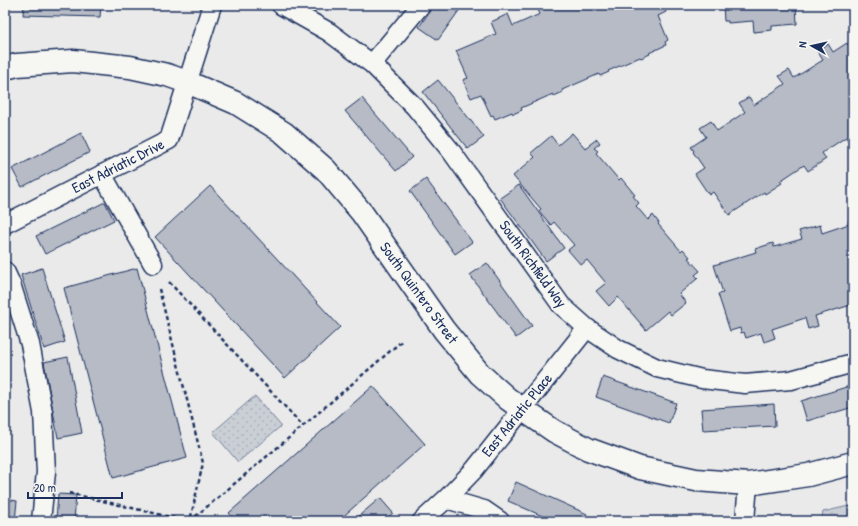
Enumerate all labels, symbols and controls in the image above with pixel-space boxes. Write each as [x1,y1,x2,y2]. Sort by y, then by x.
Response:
north arrow [792,26,832,66]
text: N [795,41,809,48]
street label: East Adriatic Drive [68,133,168,198]
street label: South Richfield Way [495,216,572,311]
street label: South Quintero Street [375,238,464,349]
street label: East Adriatic Place [476,369,557,461]
scale bar [28,474,122,500]
text: 20 m [34,479,56,496]

